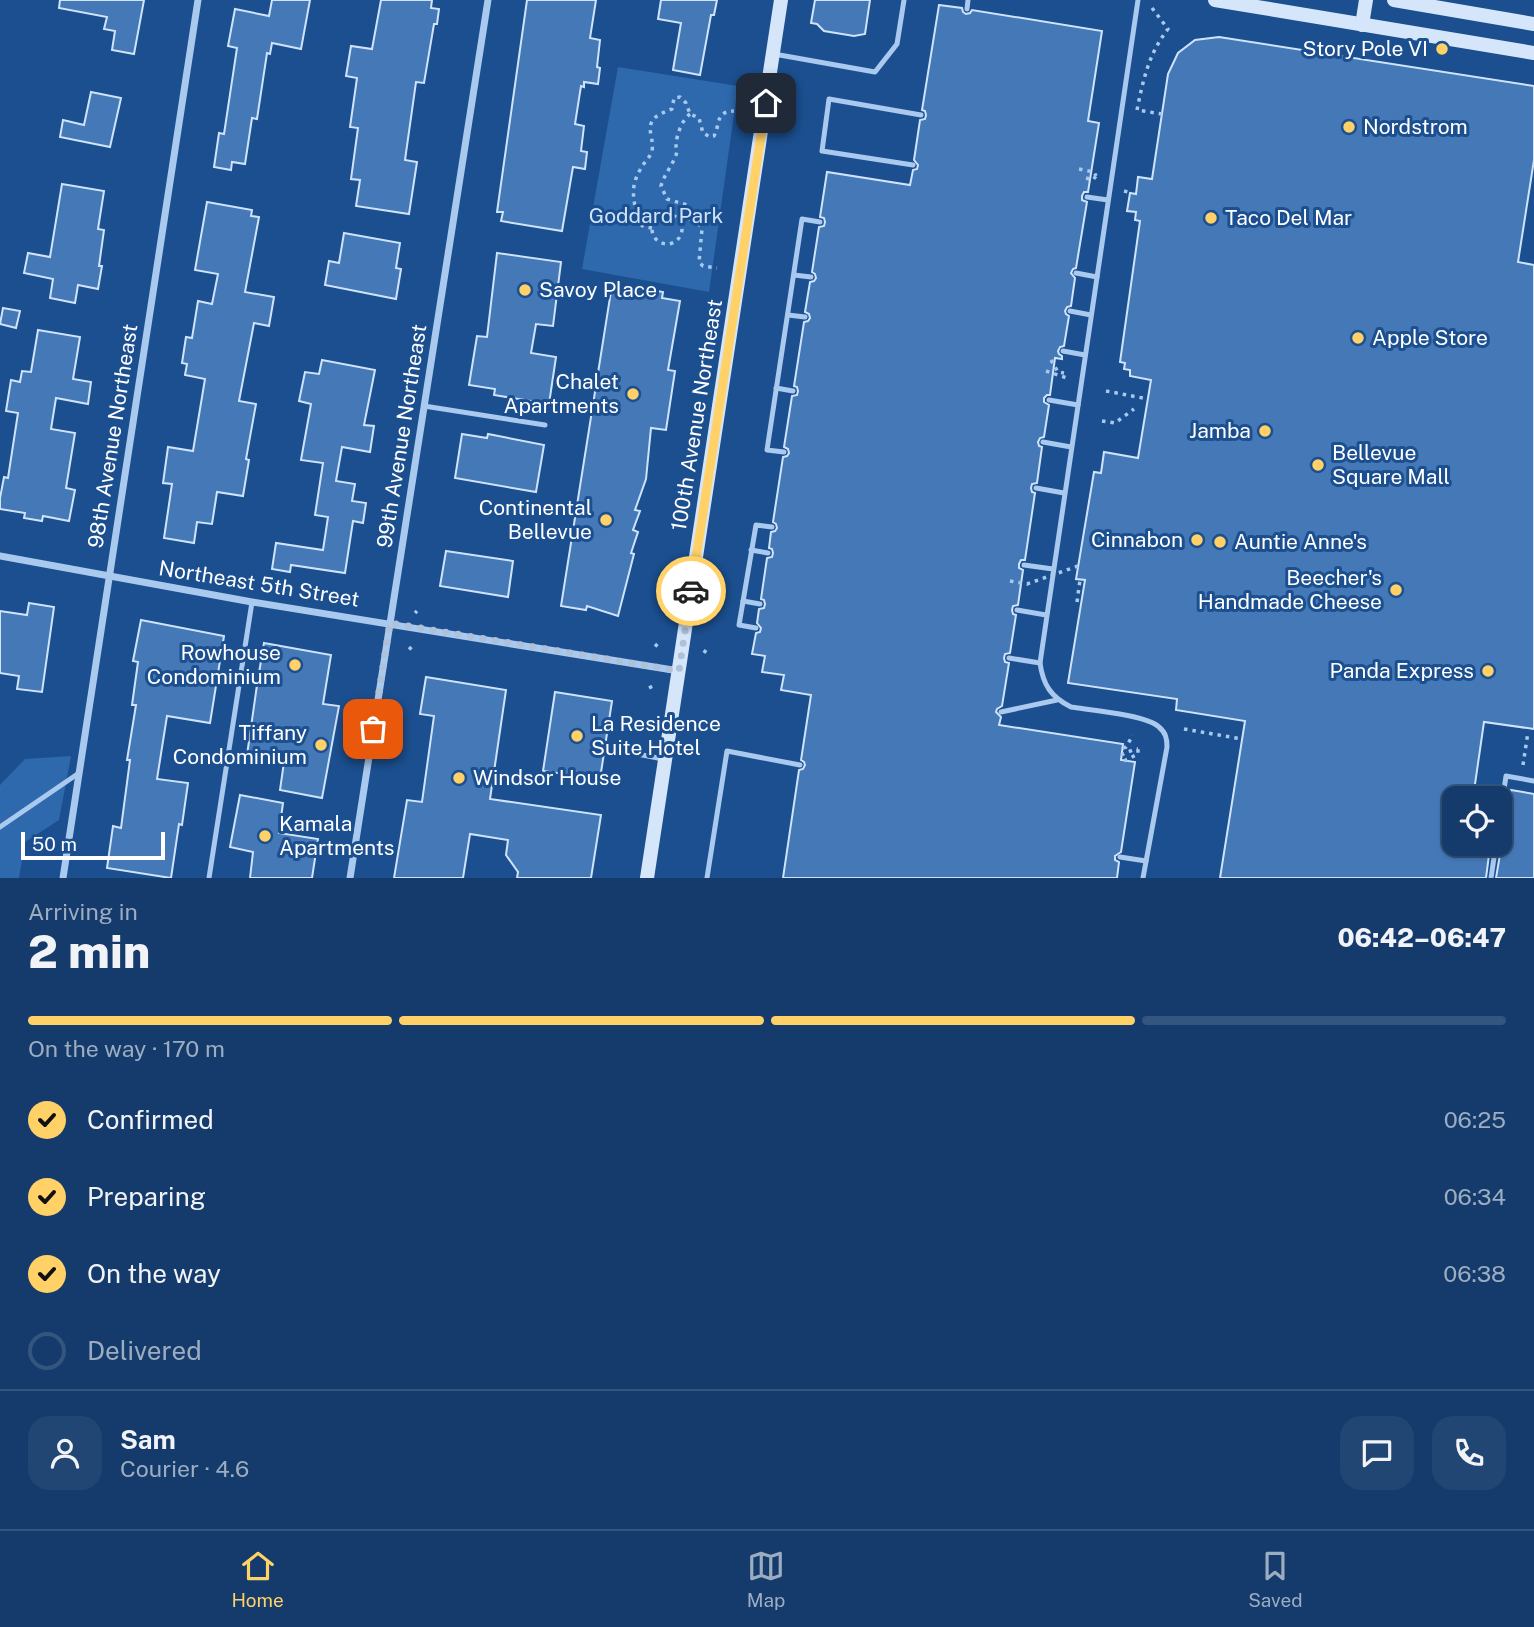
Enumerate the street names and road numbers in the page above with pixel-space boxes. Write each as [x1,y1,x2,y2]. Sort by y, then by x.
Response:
street label: 100th Avenue Northeast [666,297,727,533]
street label: 98th Avenue Northeast [82,322,143,550]
street label: 99th Avenue Northeast [371,322,432,550]
street label: Northeast 5th Street [157,555,361,612]

